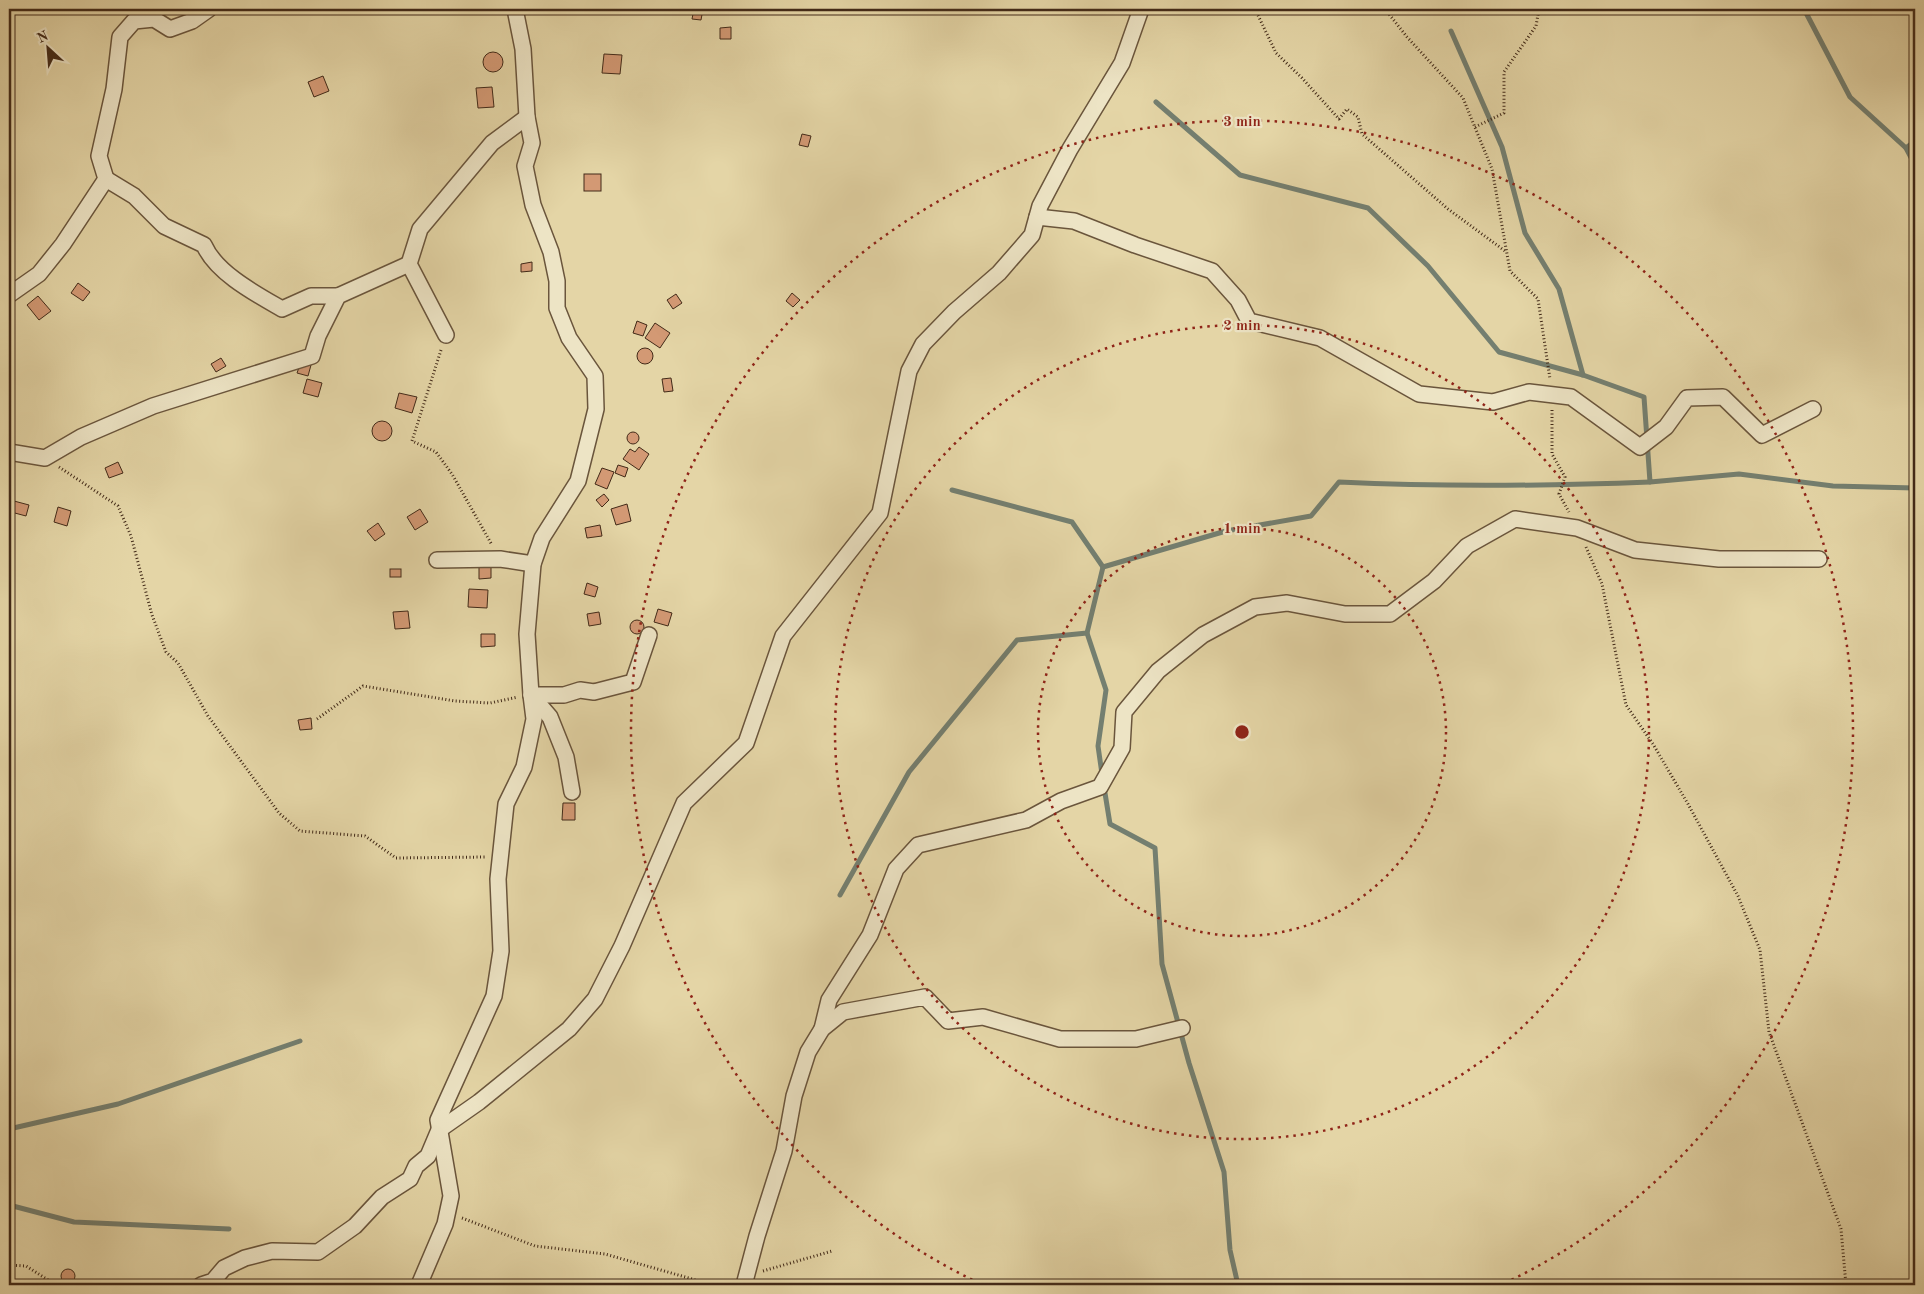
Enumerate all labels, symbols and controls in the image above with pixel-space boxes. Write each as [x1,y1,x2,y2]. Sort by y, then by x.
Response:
north arrow [22,22,72,72]
text: N [35,28,51,46]
text: 3 min [1223,115,1261,130]
text: 2 min [1223,319,1261,334]
text: 1 min [1223,522,1261,537]
centre of rings [1233,723,1251,741]

